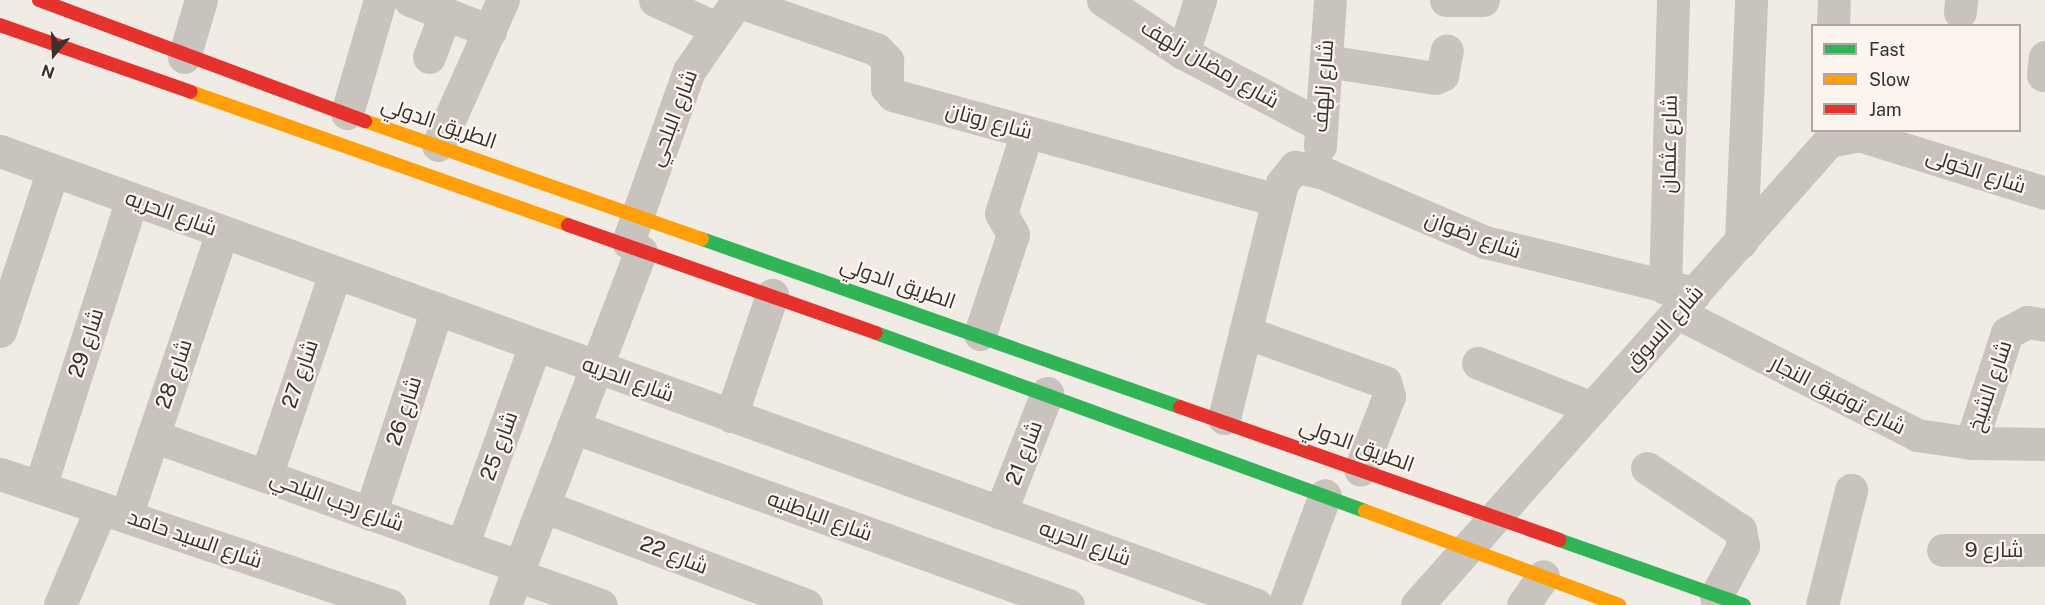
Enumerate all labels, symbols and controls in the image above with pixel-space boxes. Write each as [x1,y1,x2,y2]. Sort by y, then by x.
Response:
street label: شارع رمضان زلهف [1136,14,1284,114]
north arrow [24,24,84,84]
legend [1811,24,2021,132]
street label: شارع زلهف [1307,39,1339,133]
text: Fast [1869,39,1905,60]
text: N [39,60,57,83]
street label: شارع البلحي [643,66,703,170]
text: Slow [1869,69,1910,90]
street label: الطريق الدولي [378,92,500,154]
street label: شارع عثمان [1656,94,1682,194]
street label: شارع روتان [943,97,1035,145]
text: Jam [1869,99,1902,120]
street label: شارع الخولى [1923,143,2029,199]
street label: شارع الحريه [122,185,220,241]
street label: شارع رضوان [1422,206,1524,264]
street label: الطريق الدولي [837,252,959,314]
street label: شارع السوق [1619,280,1709,376]
street label: شارع 29 [63,305,109,381]
street label: شارع 28 [150,336,198,412]
street label: شارع 27 [277,336,323,412]
street label: شارع الشيخ [1963,337,2017,435]
street label: شارع توفيق النجار [1766,350,1910,440]
street label: شارع الحريه [579,351,677,407]
street label: شارع 26 [381,373,427,449]
street label: شارع 25 [475,408,523,484]
street label: الطريق الدولي [1296,413,1418,477]
street label: شارع 21 [1000,417,1048,489]
street label: شارع رجب البلحي [267,465,407,537]
street label: شارع الباطنيه [764,485,876,547]
street label: شارع السيد حامد [125,504,265,574]
street label: شارع الحريه [1036,515,1134,571]
street label: شارع 22 [636,531,712,579]
street label: شارع 9 [1965,537,2023,563]

